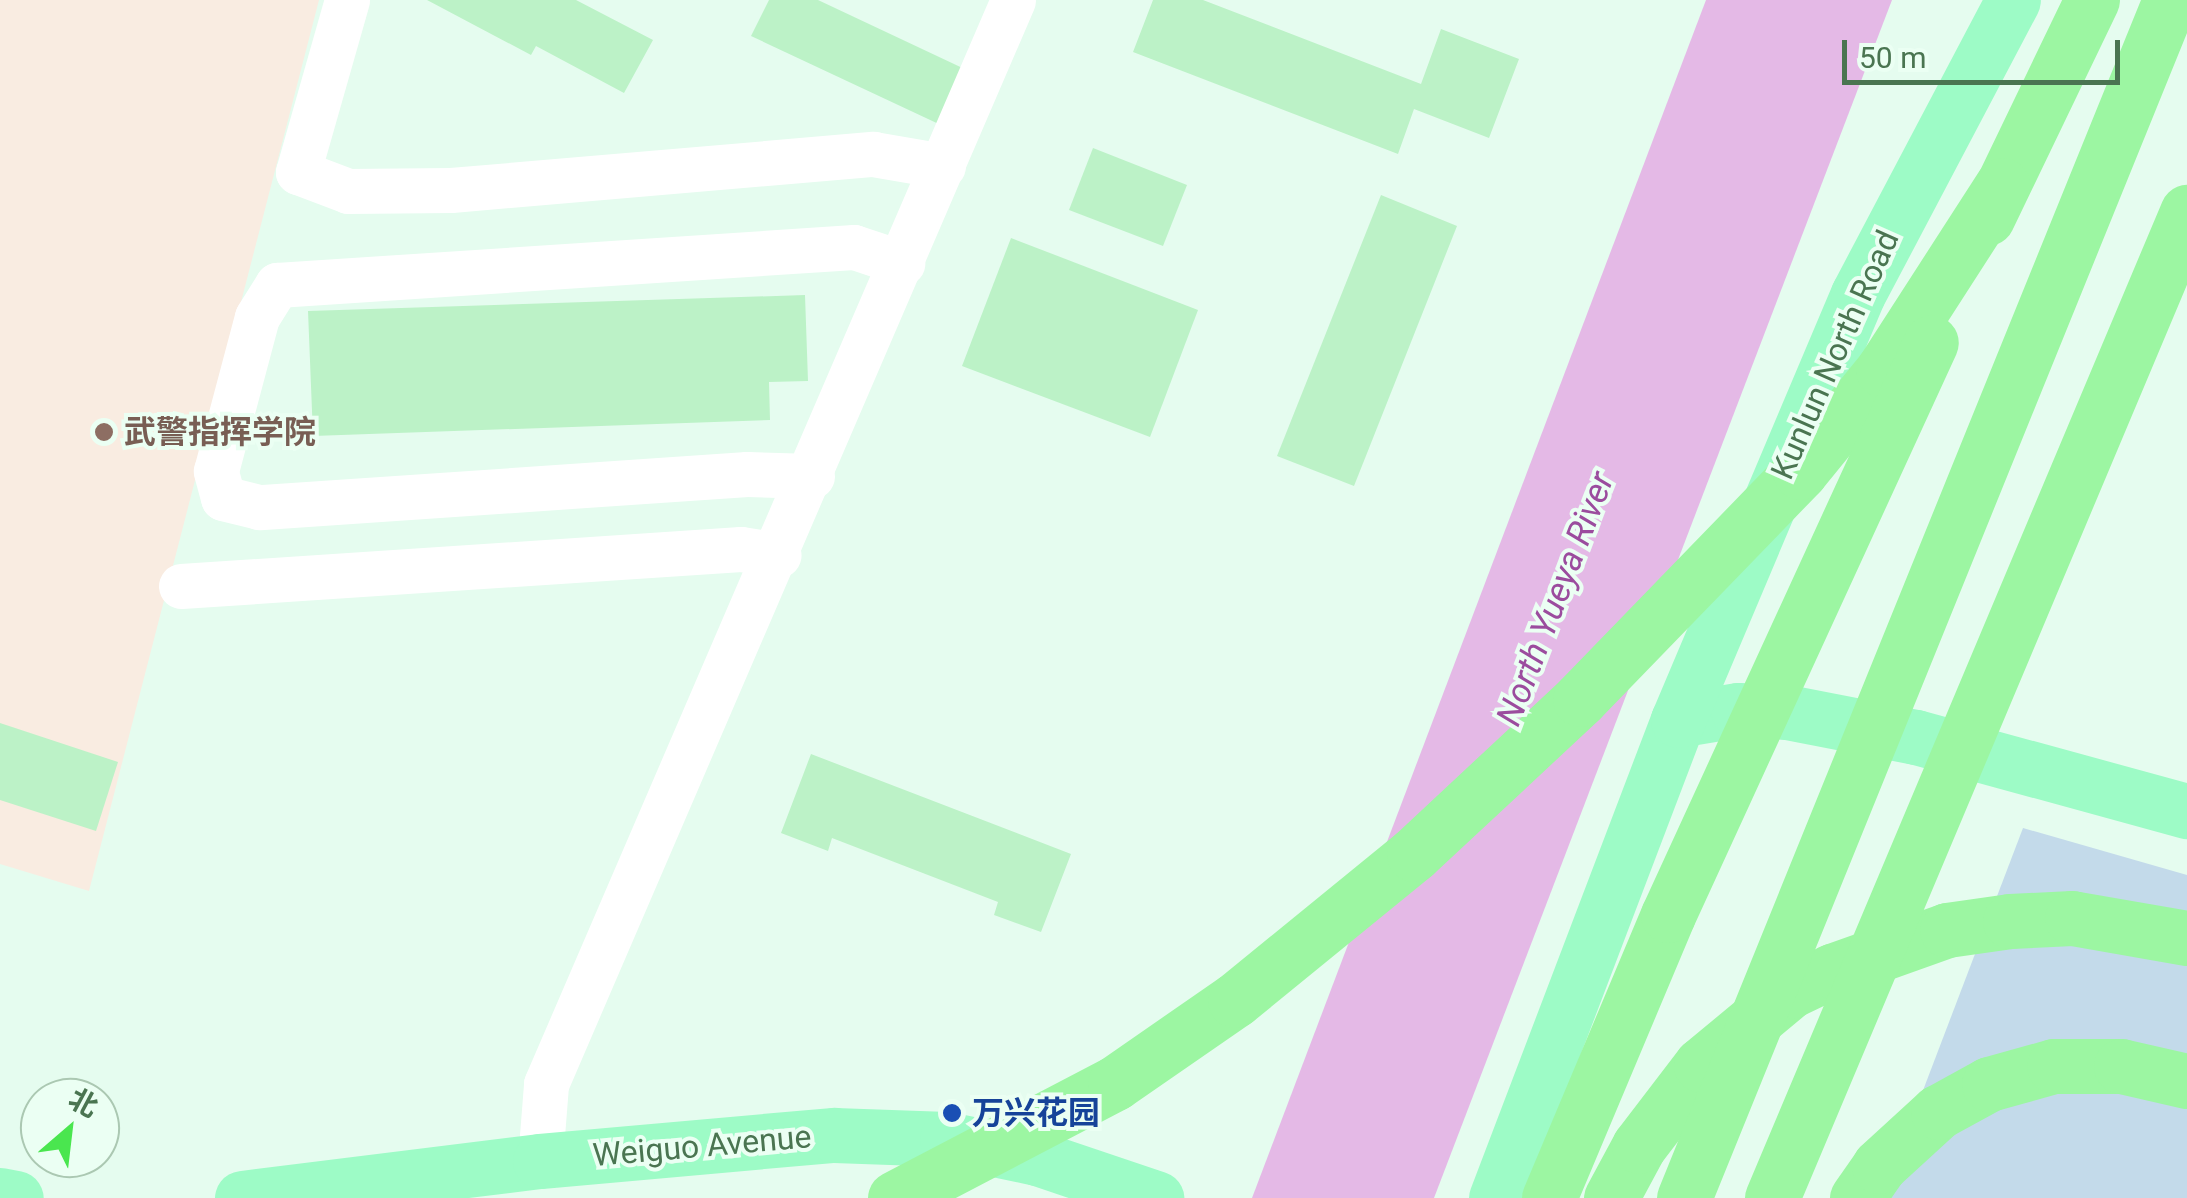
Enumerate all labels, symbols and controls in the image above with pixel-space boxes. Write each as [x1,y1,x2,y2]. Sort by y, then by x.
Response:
scale bar [1847,20,2124,82]
text: 50 m [1859,40,1926,75]
street label: Kunlun North Road [1763,225,1907,485]
place label: 武警指挥学院 [124,413,316,451]
marker: 武警指挥学院 [93,421,115,443]
water label: North Yueya River [1488,466,1624,732]
north arrow [20,1078,120,1178]
text: 北 [63,1082,103,1124]
place label: 万兴花园 [972,1094,1100,1132]
marker: 万兴花园 [941,1102,963,1124]
street label: Weiguo Avenue [591,1117,813,1175]

